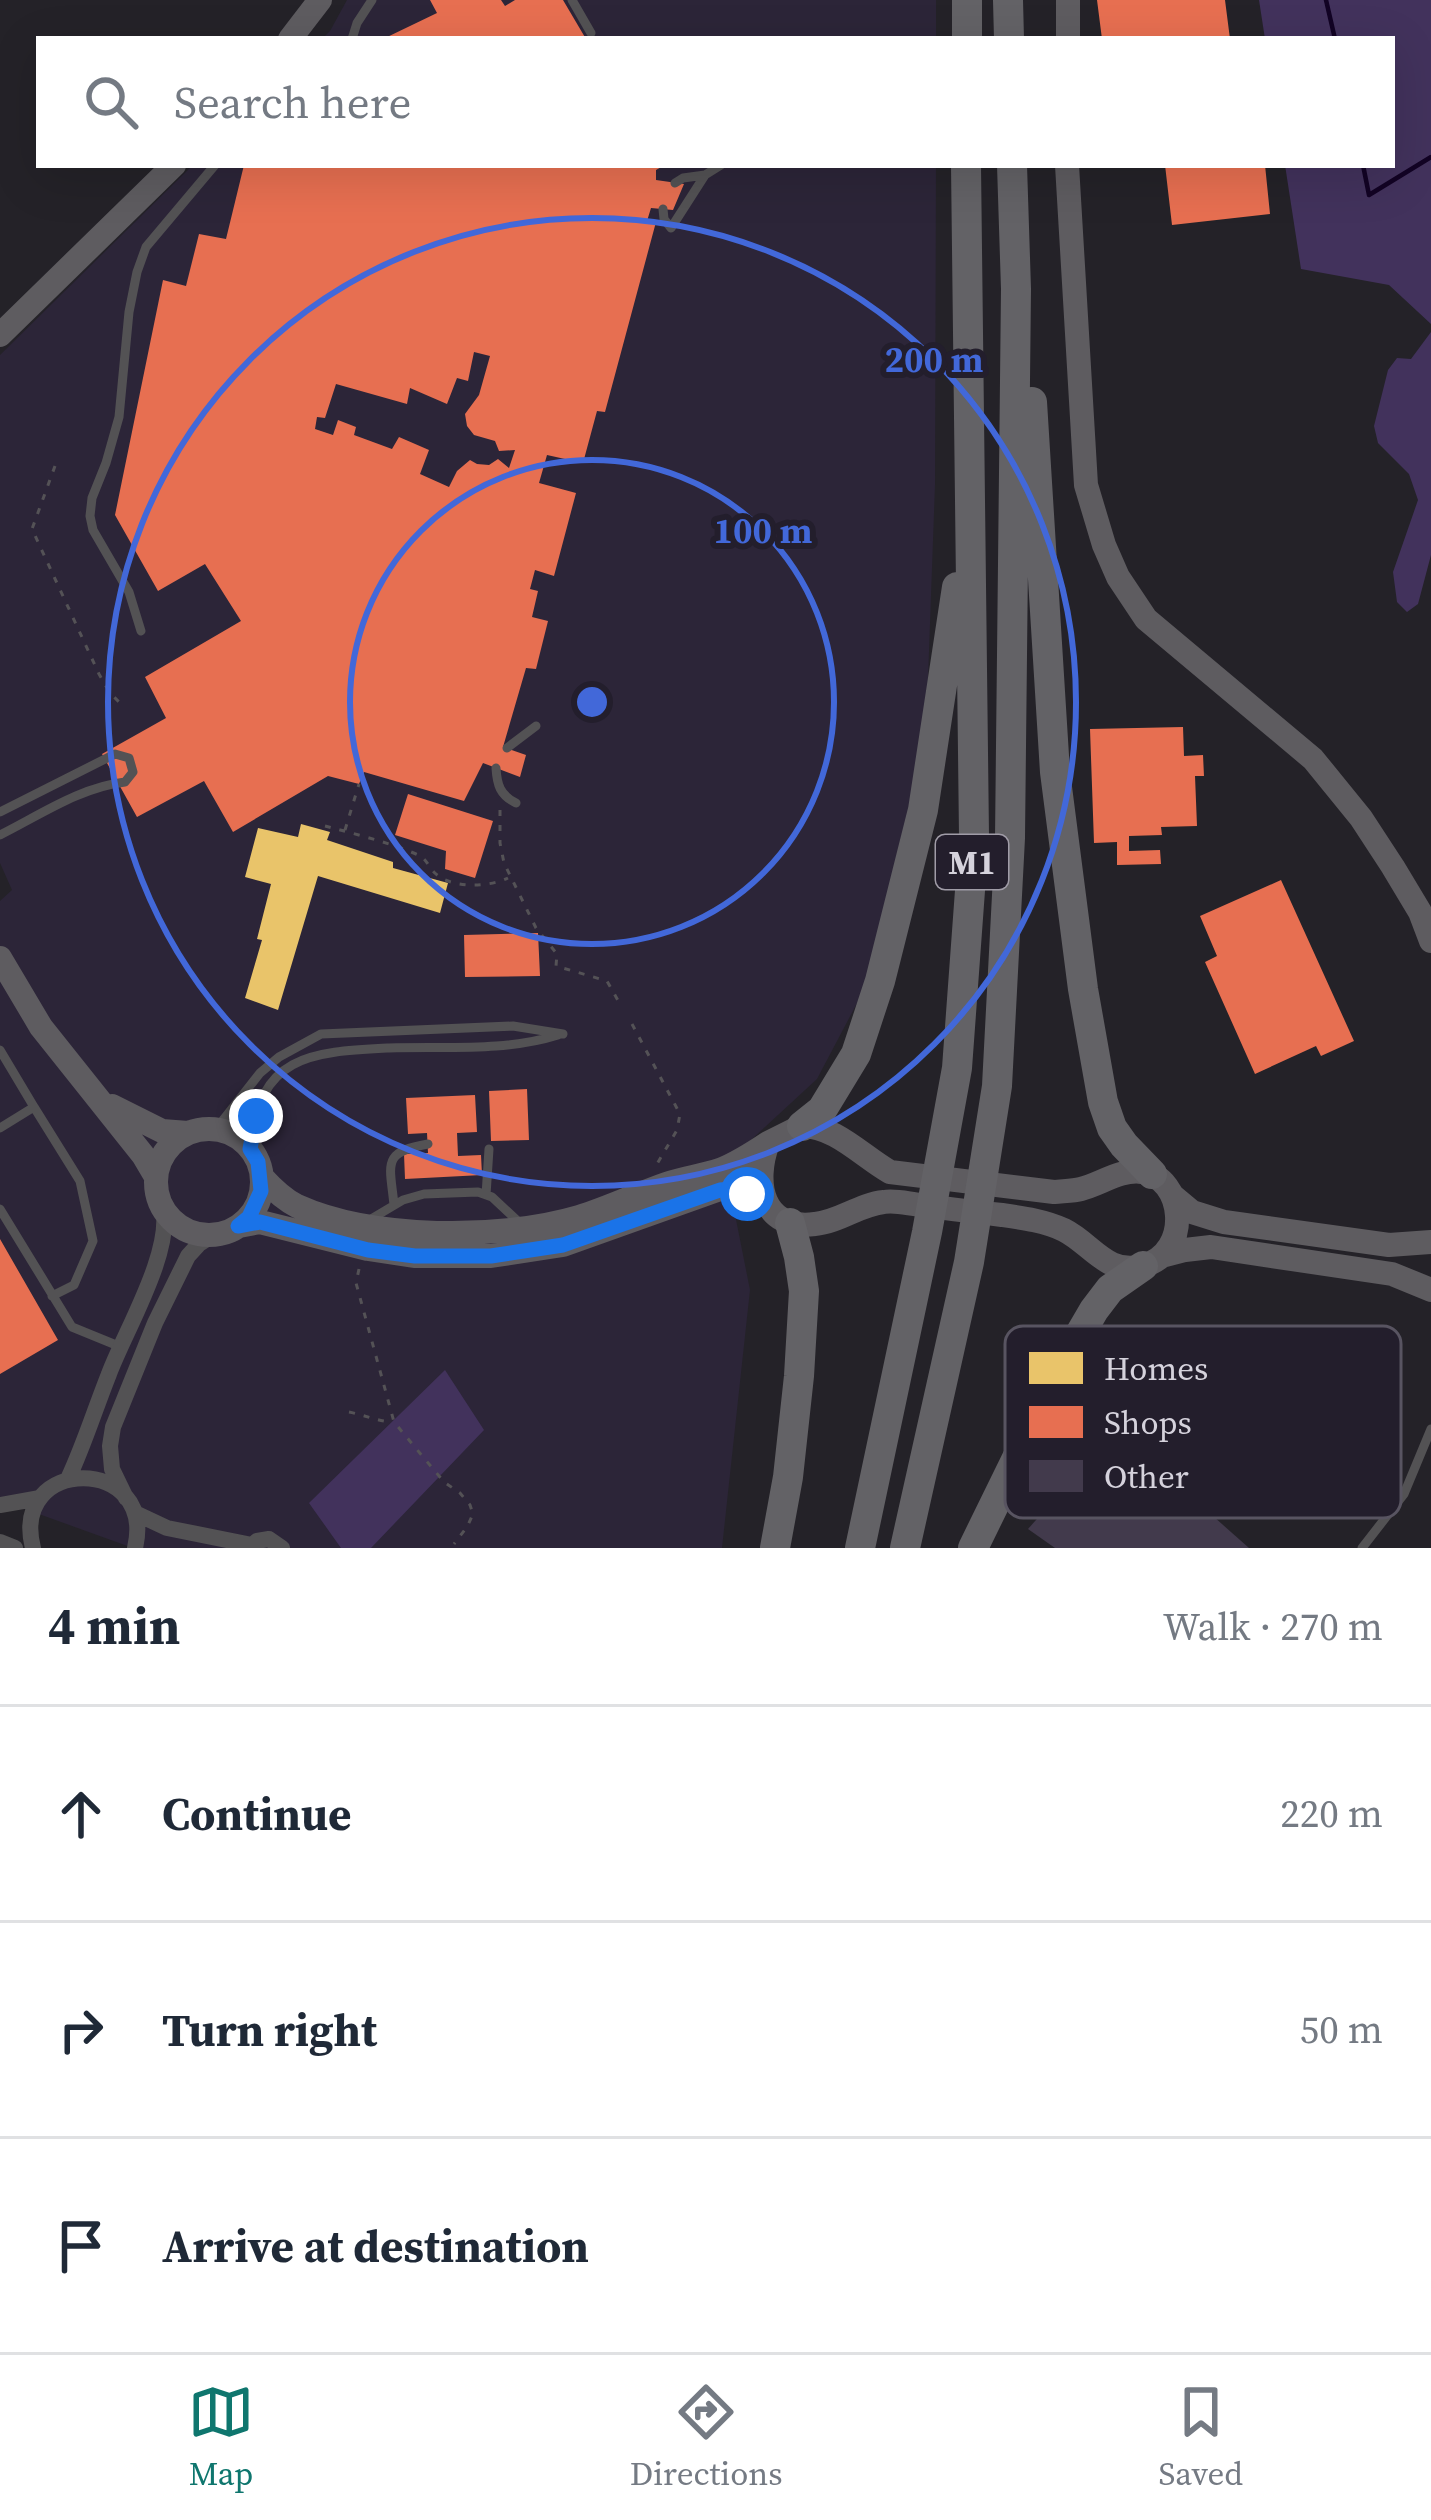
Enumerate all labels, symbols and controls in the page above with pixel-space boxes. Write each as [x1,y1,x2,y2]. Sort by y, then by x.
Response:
search box [36,36,1395,168]
icon: search [78,69,144,135]
text: Search here [174,71,411,133]
text: 200 m [885,335,983,384]
text: 100 m [714,506,812,555]
centre of rings [571,681,613,723]
road number: M1 [936,835,1008,889]
route end [229,1089,283,1143]
route start [720,1167,774,1221]
legend [1005,1326,1401,1518]
text: Homes [1104,1346,1208,1391]
text: Shops [1104,1400,1192,1445]
text: Other [1104,1454,1189,1499]
text: 4 min [48,1591,180,1661]
text: Walk · 270 m [1163,1600,1383,1653]
icon: ahead [48,1781,114,1847]
text: Continue [162,1783,351,1845]
text: 220 m [1280,1787,1383,1840]
icon: right [48,1997,114,2063]
text: Turn right [162,1999,377,2061]
text: 50 m [1300,2003,1383,2056]
icon: arrive [48,2213,114,2279]
text: Arrive at destination [162,2215,589,2277]
tab: Map [188,2379,254,2496]
tab: Directions [630,2379,783,2496]
tab: Saved [1158,2379,1243,2496]

